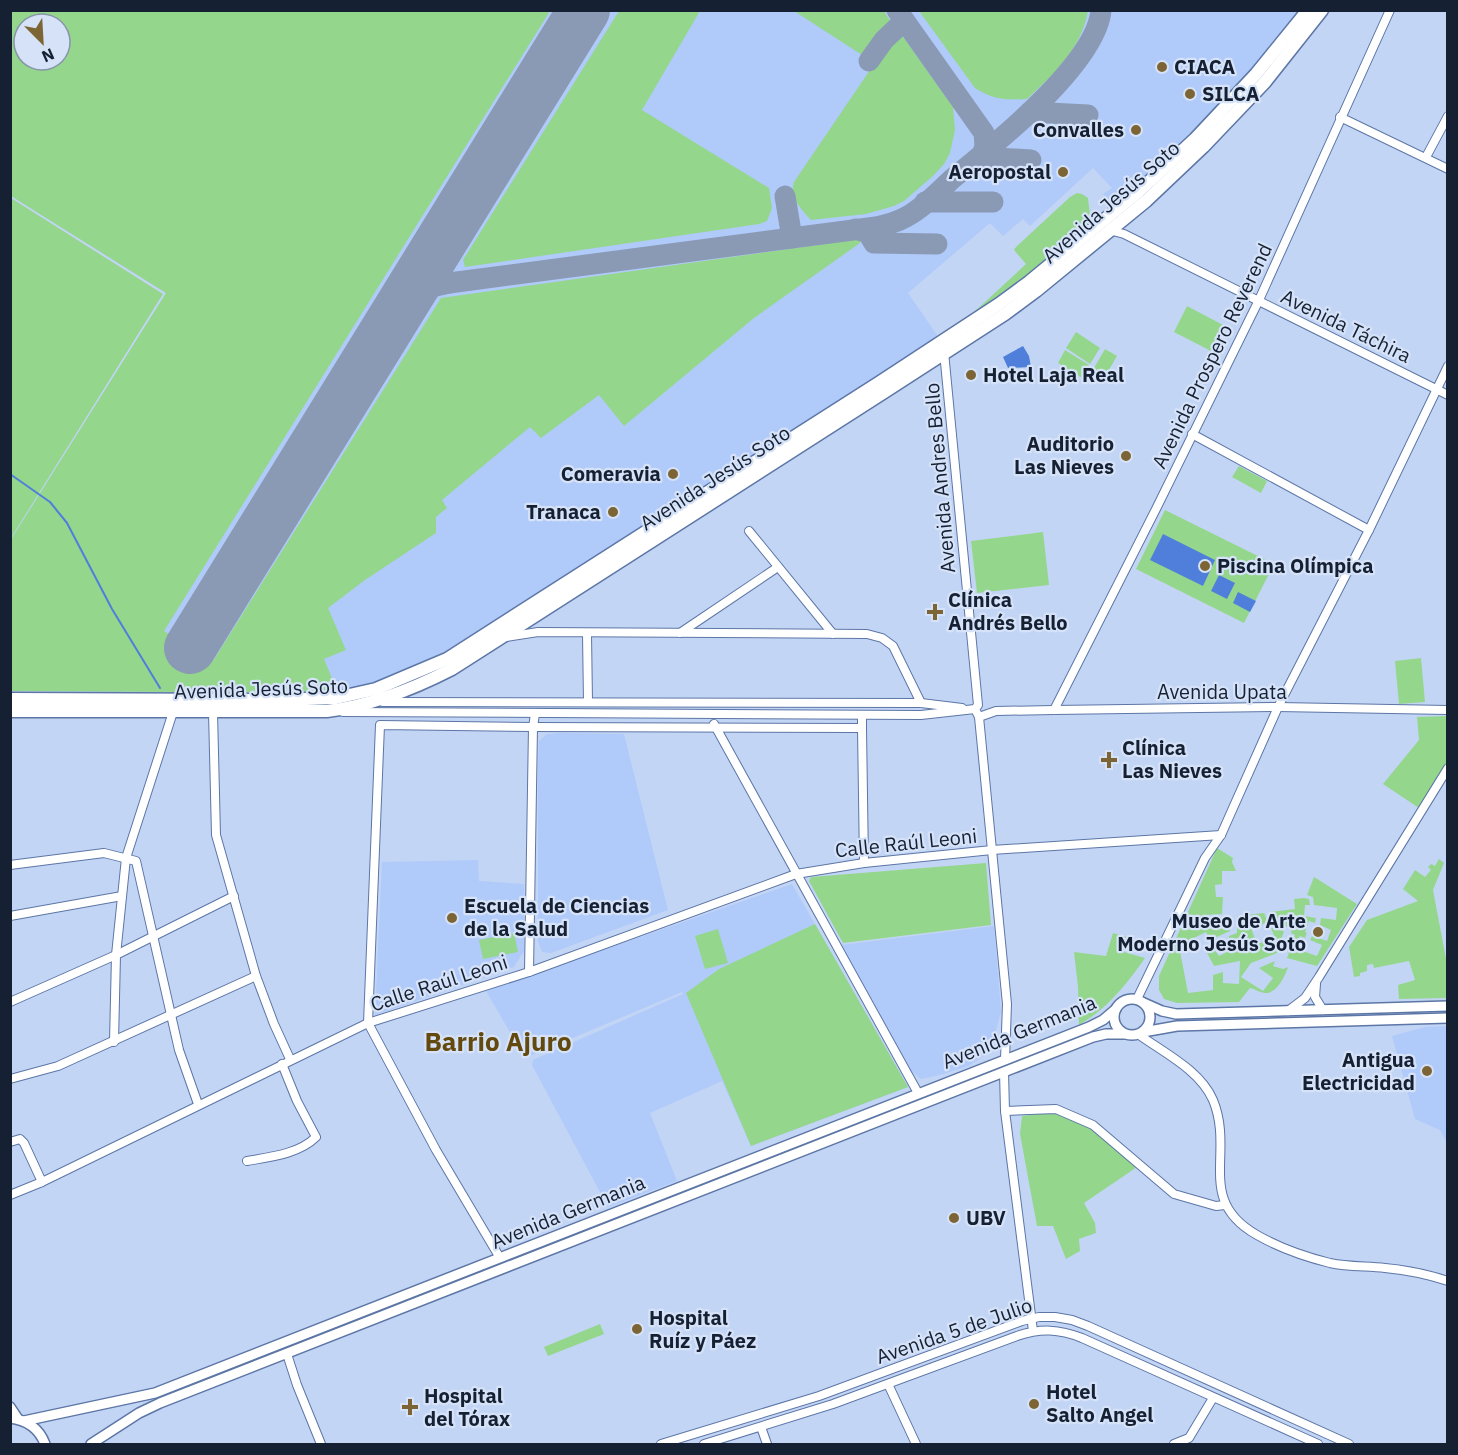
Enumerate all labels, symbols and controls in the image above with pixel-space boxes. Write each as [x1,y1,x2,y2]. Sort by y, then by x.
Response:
north arrow [12,12,72,72]
text: N [39,44,57,67]
place label: CIACA [1174,53,1236,80]
marker: CIACA [1155,60,1169,74]
place label: SILCA [1202,80,1260,107]
marker: SILCA [1183,87,1197,101]
place label: Convalles [1033,116,1124,143]
marker: Convalles [1129,123,1143,137]
street label: Avenida Jesús Soto [1036,134,1185,269]
place label: Aeropostal [948,158,1051,185]
marker: Aeropostal [1056,165,1070,179]
street label: Avenida Prospero Reverend [1145,239,1278,473]
street label: Avenida Táchira [1277,282,1416,369]
place label: Hotel Laja Real [983,361,1124,388]
marker: Hotel Laja Real [964,368,978,382]
street label: Avenida Andres Bello [918,382,961,574]
street label: Avenida Jesús Soto [634,419,795,536]
place label: Auditorio Las Nieves [1014,430,1114,480]
marker: Auditorio Las Nieves [1119,449,1133,463]
place label: Comeravia [561,460,661,487]
marker: Comeravia [666,467,680,481]
place label: Tranaca [526,498,601,525]
marker: Tranaca [606,505,620,519]
place label: Piscina Olímpica [1217,552,1374,579]
marker: Piscina Olímpica [1198,559,1212,573]
place label: Clínica Andrés Bello [948,586,1068,636]
marker: Clínica Andrés Bello [926,603,944,621]
street label: Avenida Jesús Soto [173,672,348,705]
street label: Avenida Upata [1157,678,1287,705]
place label: Clínica Las Nieves [1122,734,1222,784]
marker: Clínica Las Nieves [1100,751,1118,769]
street label: Calle Raúl Leoni [834,822,978,863]
place label: Escuela de Ciencias de la Salud [464,892,649,942]
place label: Museo de Arte Moderno Jesús Soto [1117,907,1306,957]
marker: Escuela de Ciencias de la Salud [445,911,459,925]
marker: Museo de Arte Moderno Jesús Soto [1311,925,1325,939]
street label: Calle Raúl Leoni [367,948,511,1017]
street label: Avenida Germania [938,988,1100,1075]
district label: Barrio Ajuro [424,1024,572,1058]
place label: Antigua Electricidad [1302,1046,1415,1096]
marker: Antigua Electricidad [1420,1064,1434,1078]
street label: Avenida Germania [487,1168,649,1255]
place label: UBV [966,1204,1006,1231]
marker: UBV [947,1211,961,1225]
street label: Avenida 5 de Julio [872,1291,1036,1370]
place label: Hospital Ruíz y Páez [649,1304,756,1354]
marker: Hospital Ruíz y Páez [630,1322,644,1336]
place label: Hotel Salto Angel [1046,1378,1153,1428]
place label: Hospital del Tórax [424,1382,510,1432]
marker: Hotel Salto Angel [1027,1397,1041,1411]
marker: Hospital del Tórax [401,1398,419,1416]

